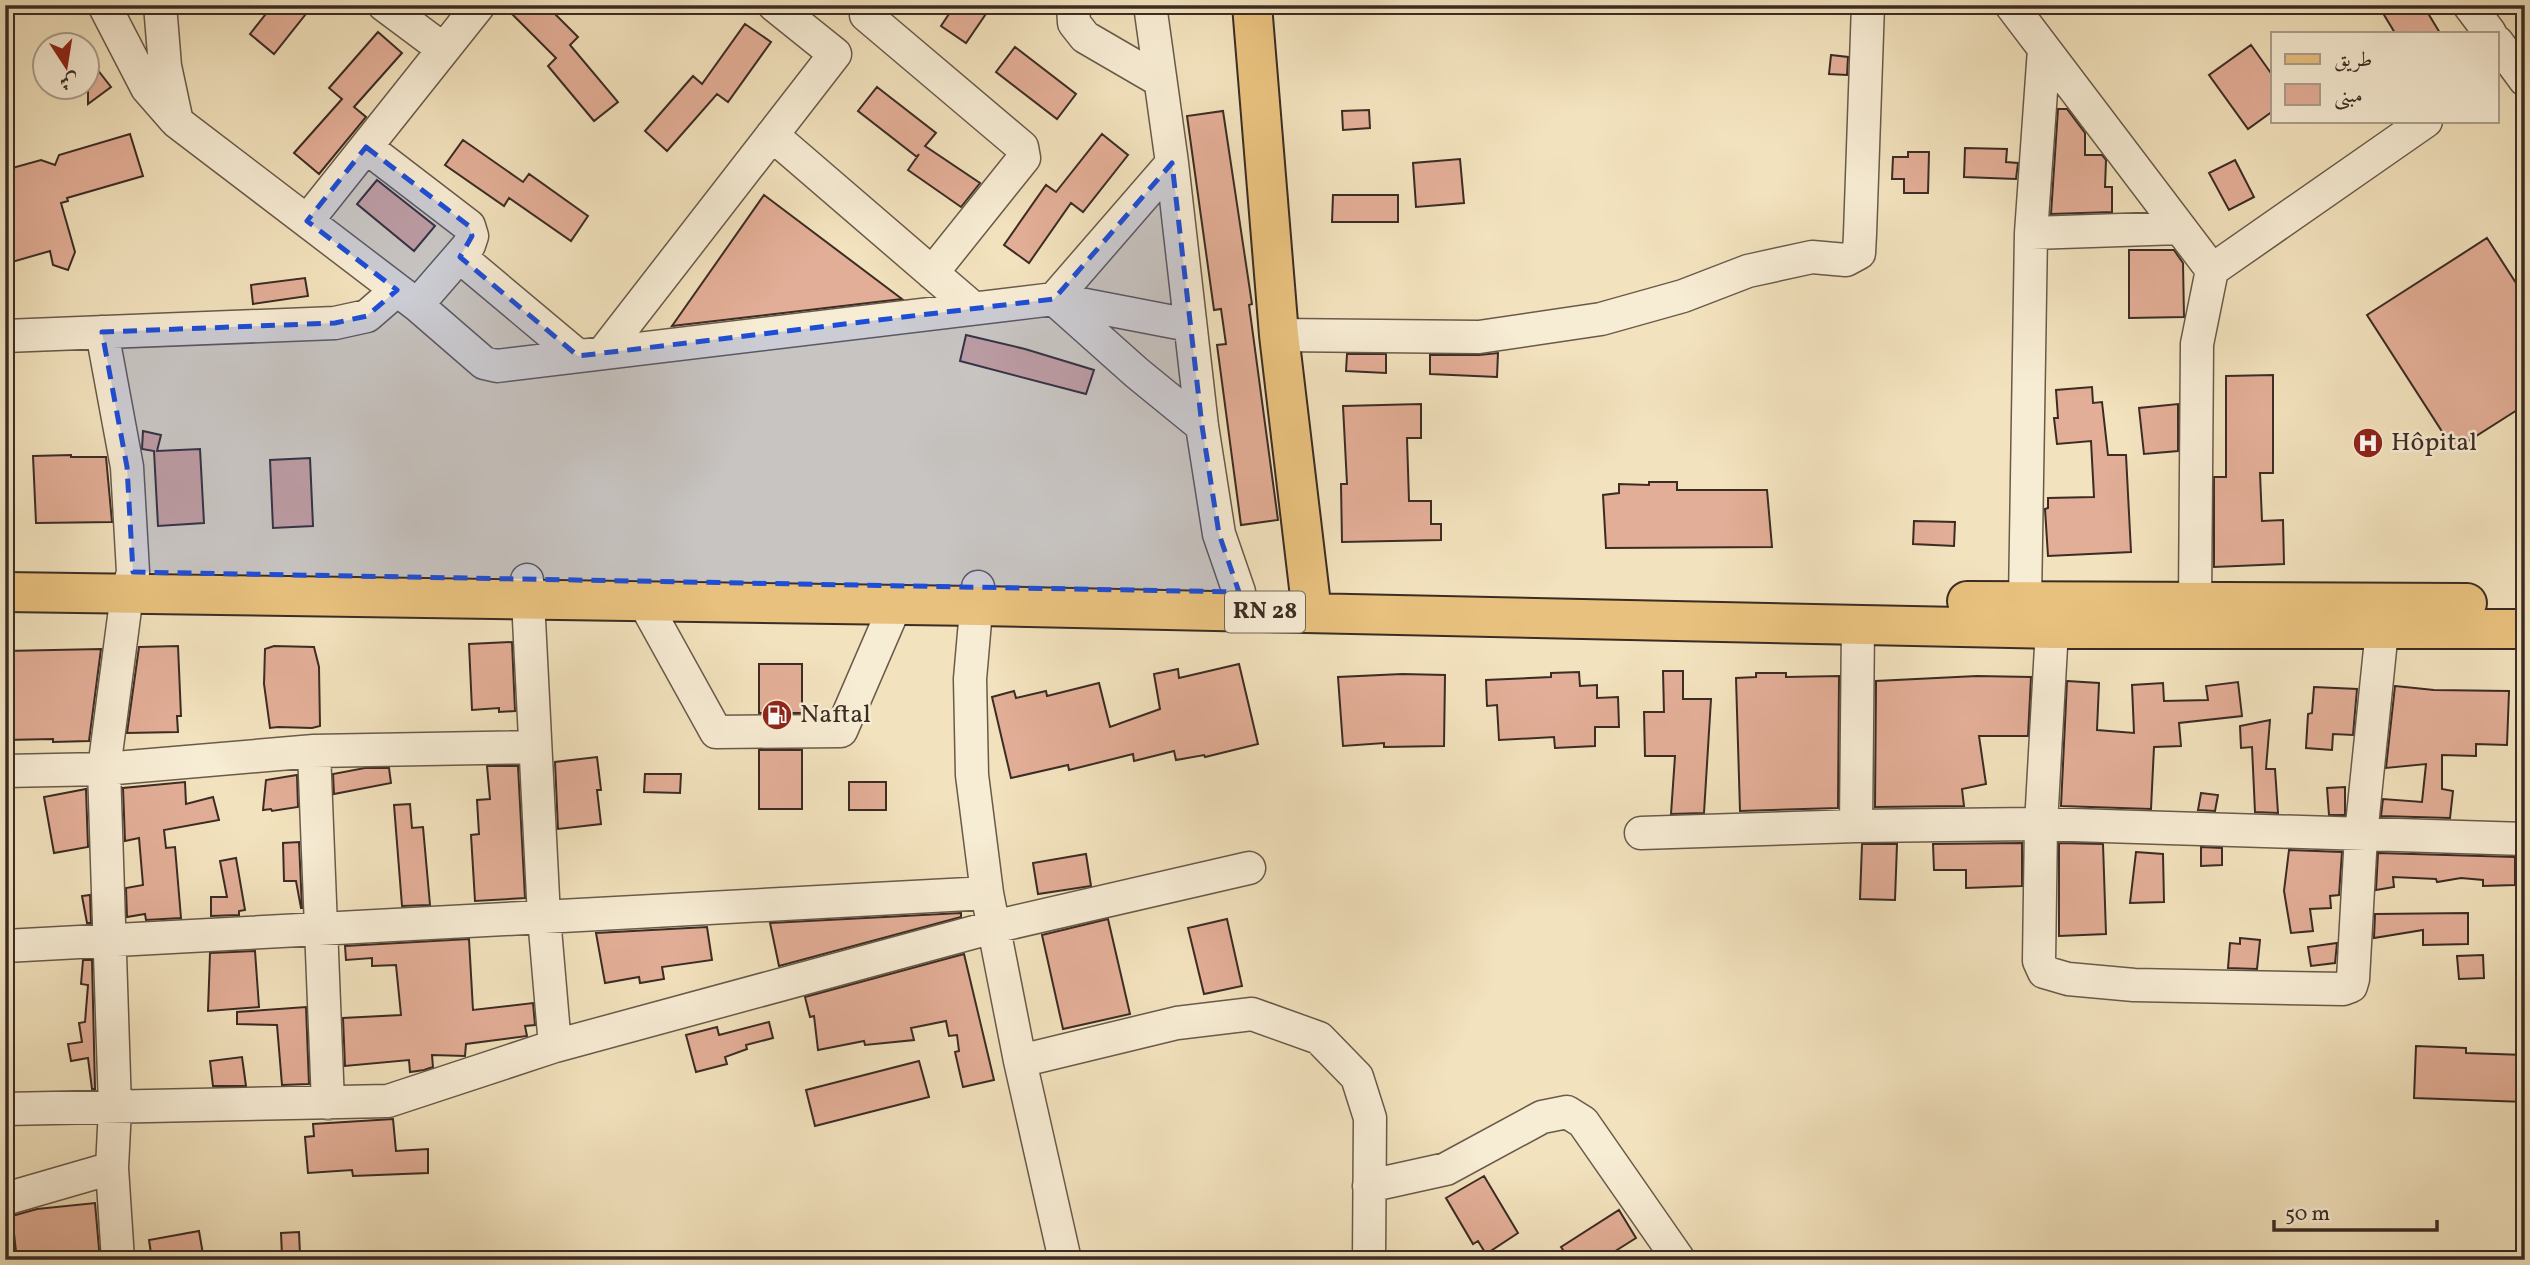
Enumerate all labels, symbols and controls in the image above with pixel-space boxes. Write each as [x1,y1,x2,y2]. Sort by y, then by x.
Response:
north arrow [32,32,102,102]
legend [2271,32,2498,122]
text: طريق [2334,46,2372,75]
text: ش [57,66,81,95]
text: مبنى [2334,82,2363,111]
place label: Hôpital [2391,425,2477,461]
hospital icon: Hôpital [2351,426,2385,460]
road number: RN 28 [1225,592,1305,632]
place label: Naftal [800,697,871,733]
fuel station icon: Naftal [760,698,794,732]
scale bar [2274,1188,2437,1232]
text: 50 m [2285,1200,2330,1229]

